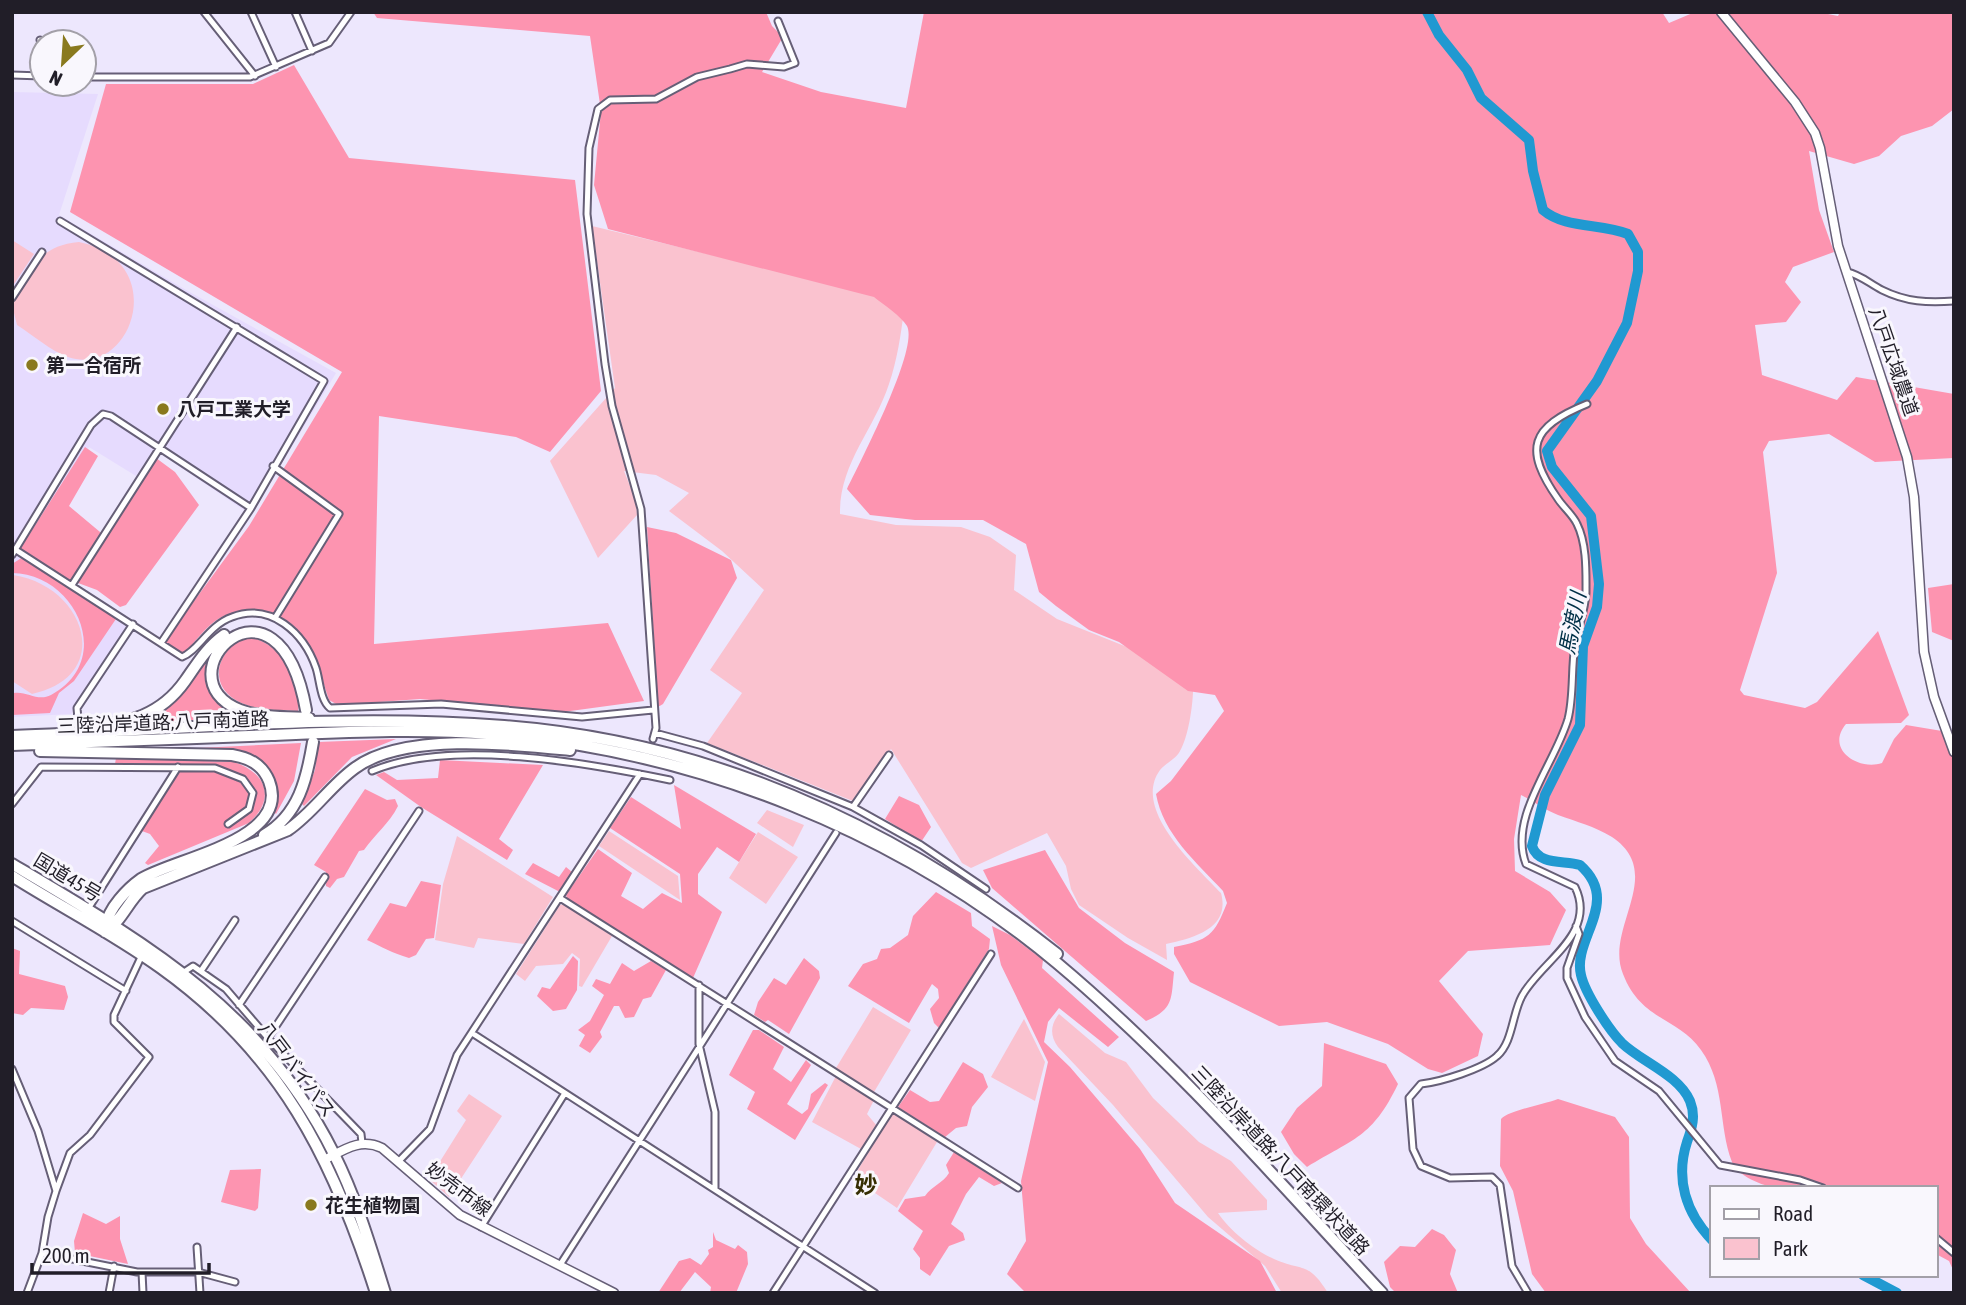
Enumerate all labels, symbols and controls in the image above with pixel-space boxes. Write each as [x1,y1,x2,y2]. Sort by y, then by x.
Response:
north arrow [28,28,98,98]
text: N [46,66,66,91]
street label: 八戸広域農道 [1865,304,1923,418]
place label: 第一合宿所 [46,354,141,376]
marker: 第一合宿所 [24,357,40,373]
place label: 八戸工業大学 [177,398,291,420]
marker: 八戸工業大学 [155,401,171,417]
water label: 馬渡川 [1554,588,1590,656]
street label: 三陸沿岸道路;八戸南道路 [56,707,270,737]
street label: 国道45号 [30,848,106,906]
street label: 八戸バイパス [254,1017,340,1121]
street label: 三陸沿岸道路;八戸南環状道路 [1188,1061,1374,1259]
street label: 妙売市線 [422,1157,496,1221]
district label: 妙 [855,1172,878,1198]
legend [1710,1186,1938,1277]
place label: 花生植物園 [325,1194,420,1216]
marker: 花生植物園 [303,1197,319,1213]
text: Road [1773,1201,1813,1225]
scale bar [32,1232,208,1276]
text: Park [1773,1236,1808,1260]
text: 200 m [42,1243,90,1267]

